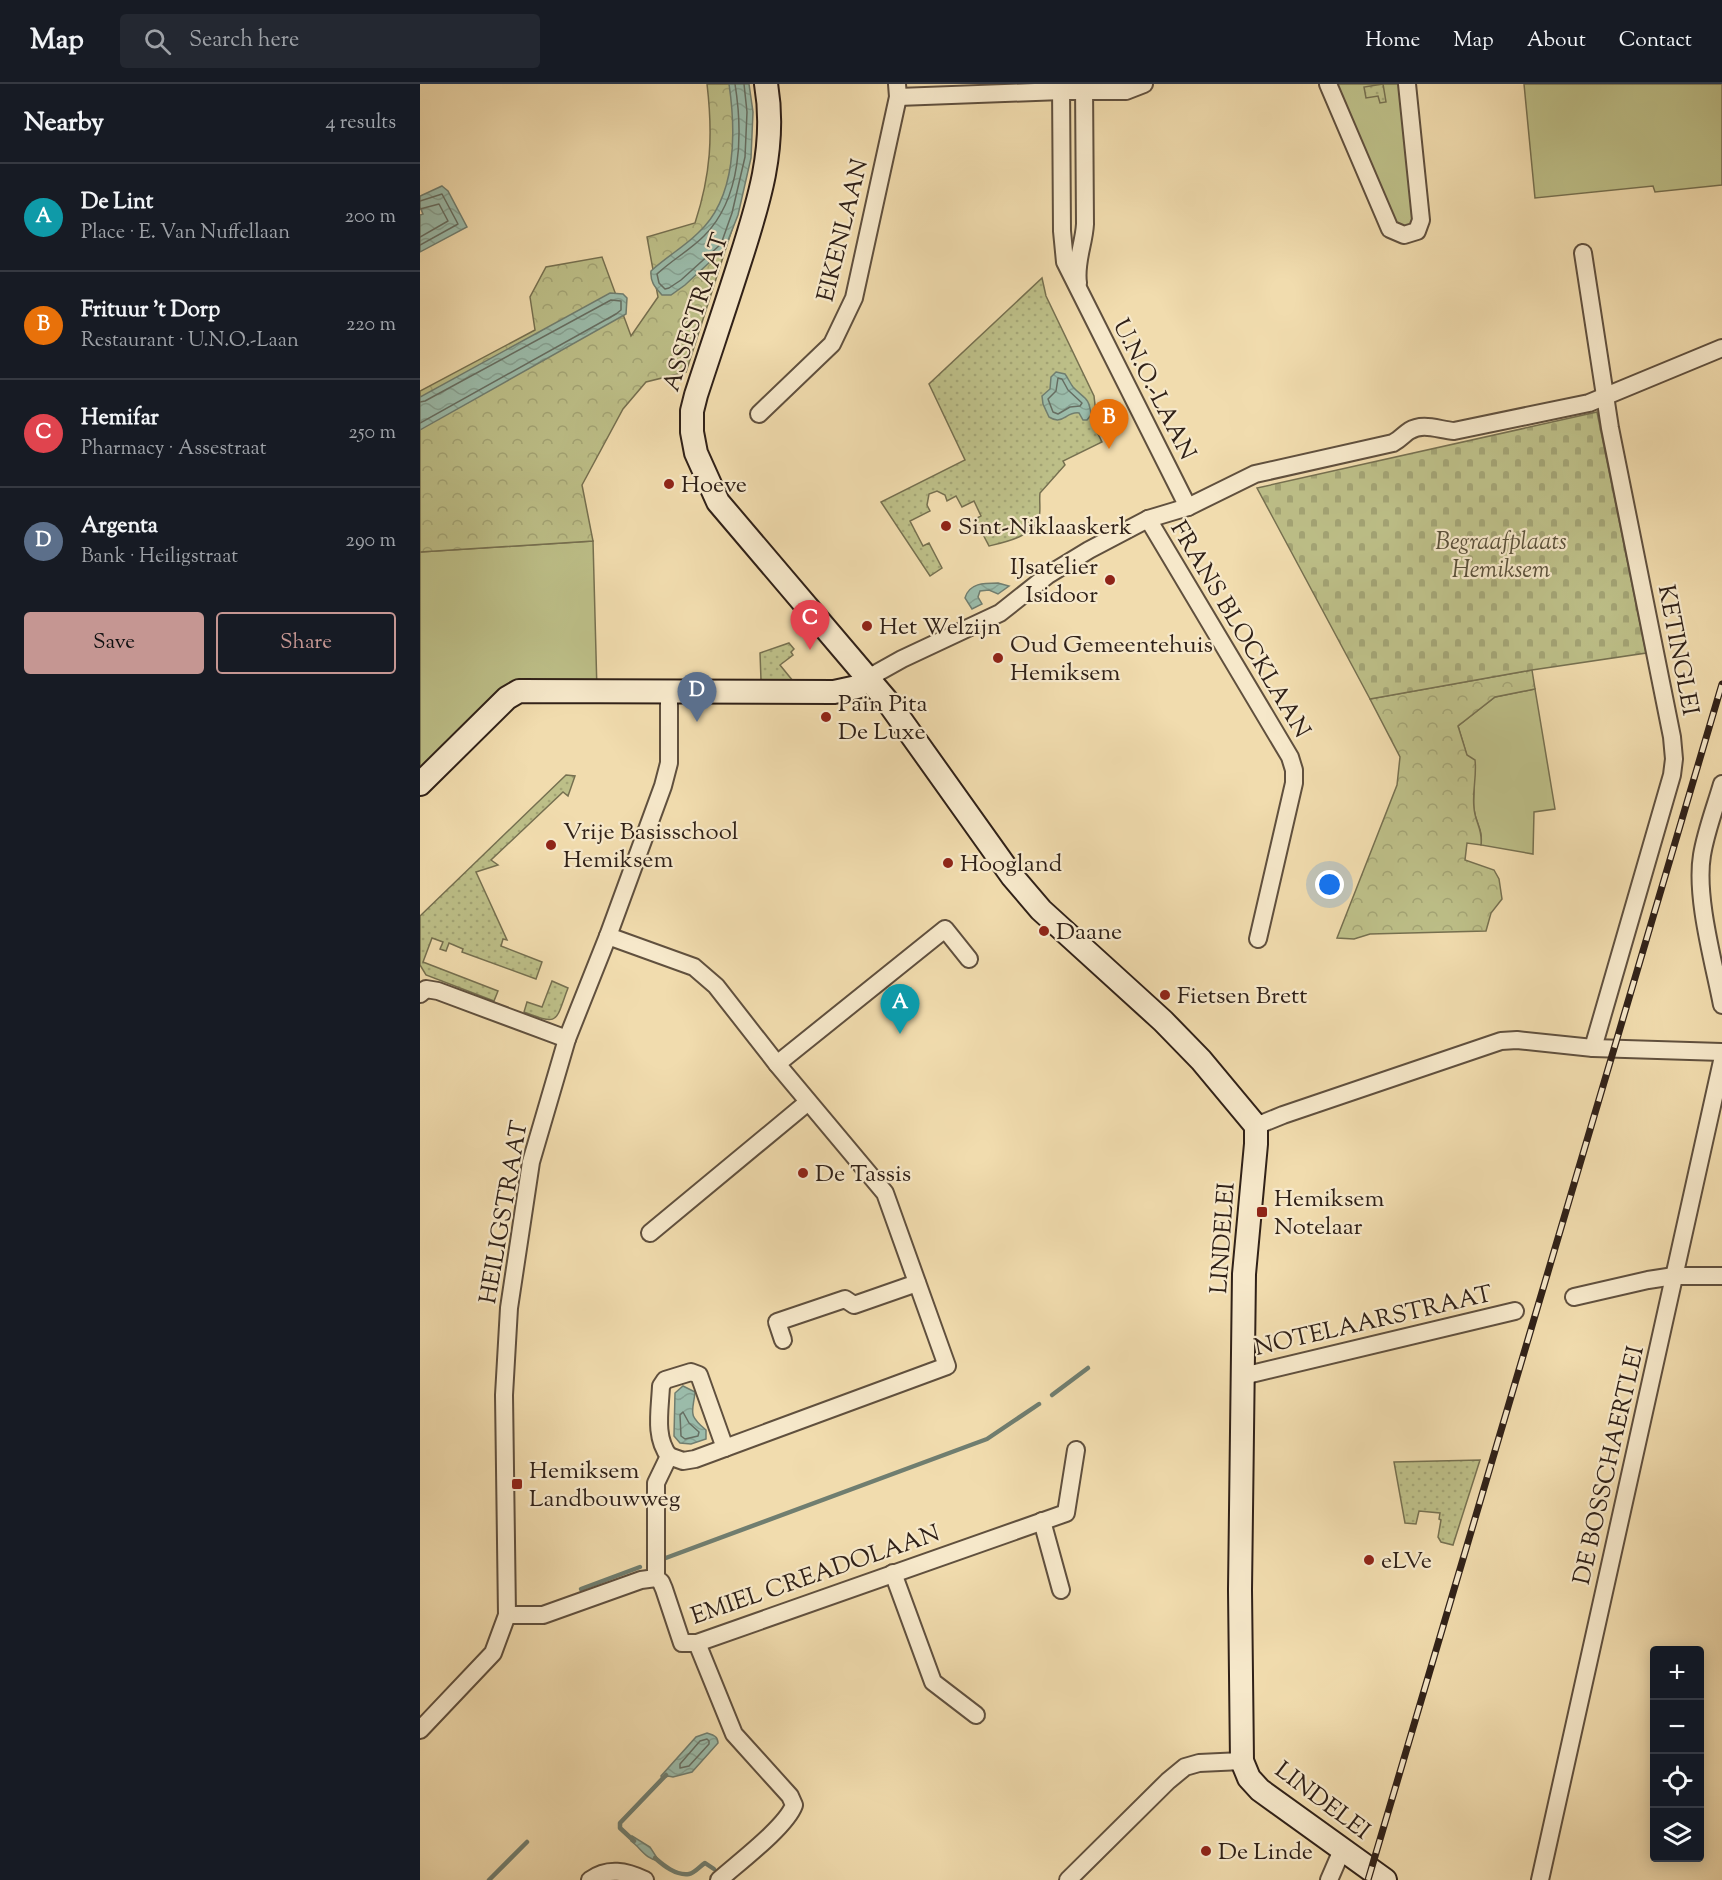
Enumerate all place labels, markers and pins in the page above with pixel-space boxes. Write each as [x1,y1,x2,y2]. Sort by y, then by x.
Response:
pin: B [1090,400,1128,449]
place label: Hoeve [681,469,747,503]
marker: Hoeve [662,477,676,491]
place label: Sint-Niklaaskerk [958,511,1132,545]
marker: Sint-Niklaaskerk [939,519,953,533]
place label: IJsatelier Isidoor [1010,551,1098,613]
marker: IJsatelier Isidoor [1103,573,1117,587]
pin: C [790,600,830,650]
place label: Het Welzijn [879,611,1001,645]
marker: Het Welzijn [860,619,874,633]
place label: Oud Gemeentehuis Hemiksem [1010,629,1213,691]
marker: Oud Gemeentehuis Hemiksem [991,651,1005,665]
pin: D [678,672,716,722]
place label: Pain Pita De Luxe [838,688,928,750]
marker: Pain Pita De Luxe [819,710,833,724]
place label: Vrije Basisschool Hemiksem [563,816,739,878]
marker: Vrije Basisschool Hemiksem [544,838,558,852]
place label: Hoogland [960,848,1063,882]
marker: Hoogland [941,856,955,870]
place label: Daane [1056,916,1122,950]
marker: Daane [1037,924,1051,938]
place label: Fietsen Brett [1177,980,1307,1014]
pin: A [880,984,920,1034]
marker: Fietsen Brett [1158,988,1172,1002]
place label: De Tassis [815,1158,911,1192]
marker: De Tassis [796,1166,810,1180]
place label: Hemiksem Notelaar [1274,1183,1385,1245]
marker: Hemiksem Notelaar [1255,1205,1269,1219]
place label: Hemiksem Landbouwweg [529,1455,681,1517]
marker: Hemiksem Landbouwweg [510,1477,524,1491]
place label: eLVe [1381,1545,1432,1579]
marker: eLVe [1362,1553,1376,1567]
place label: De Linde [1218,1836,1313,1870]
marker: De Linde [1199,1844,1213,1858]

